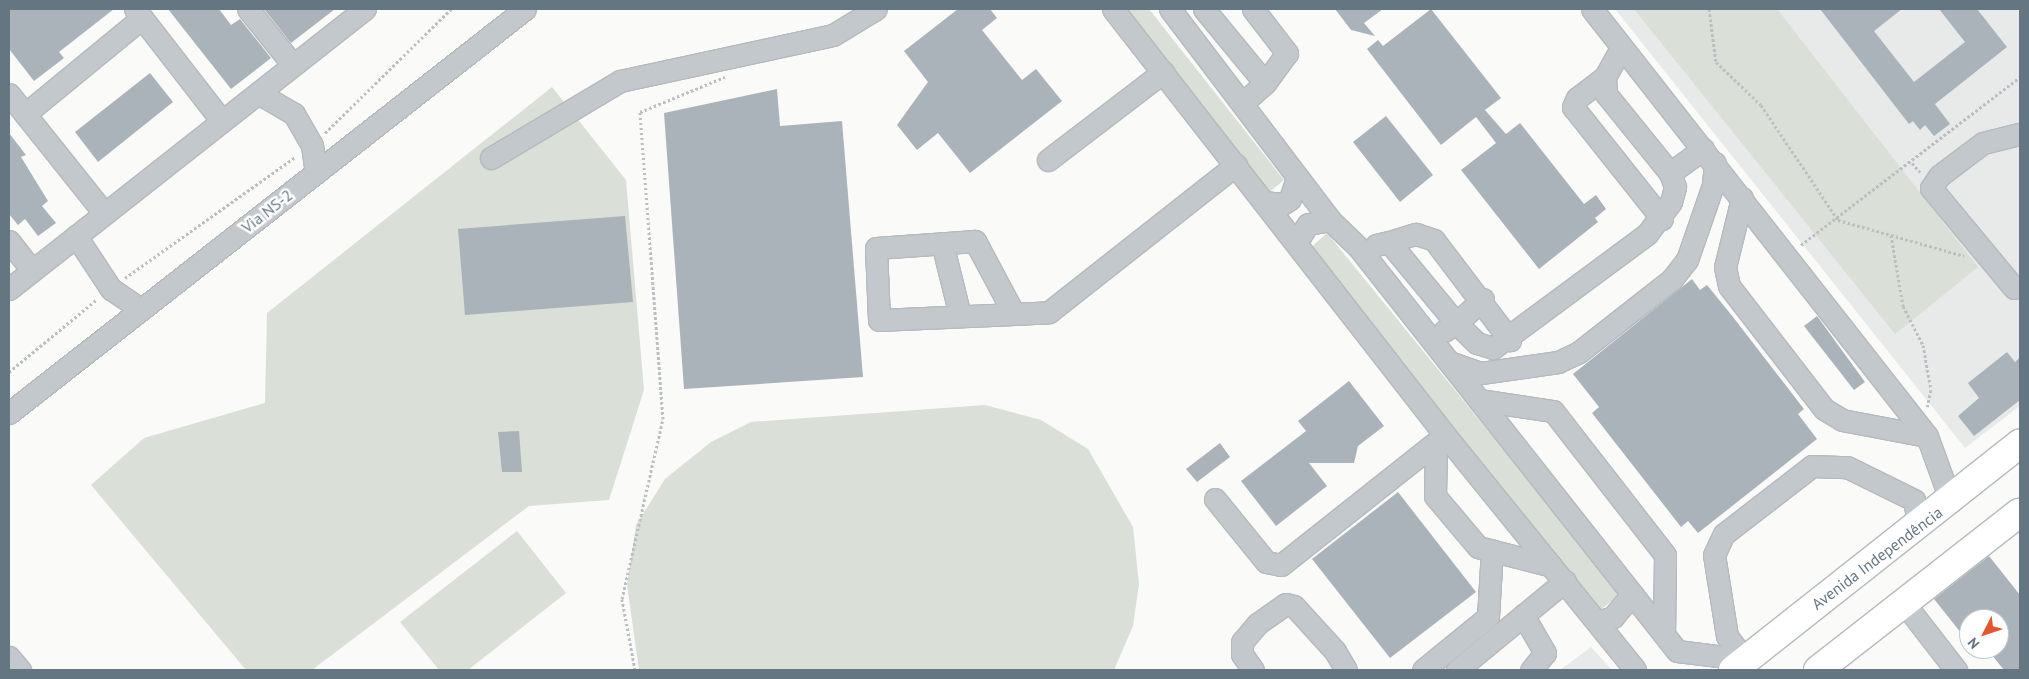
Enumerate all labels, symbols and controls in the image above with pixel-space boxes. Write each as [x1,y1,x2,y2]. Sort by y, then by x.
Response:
street label: Via NS-2 [238,185,296,237]
street label: Avenida Independência [1808,503,1946,613]
north arrow [1959,609,2009,659]
text: N [1964,634,1983,653]

